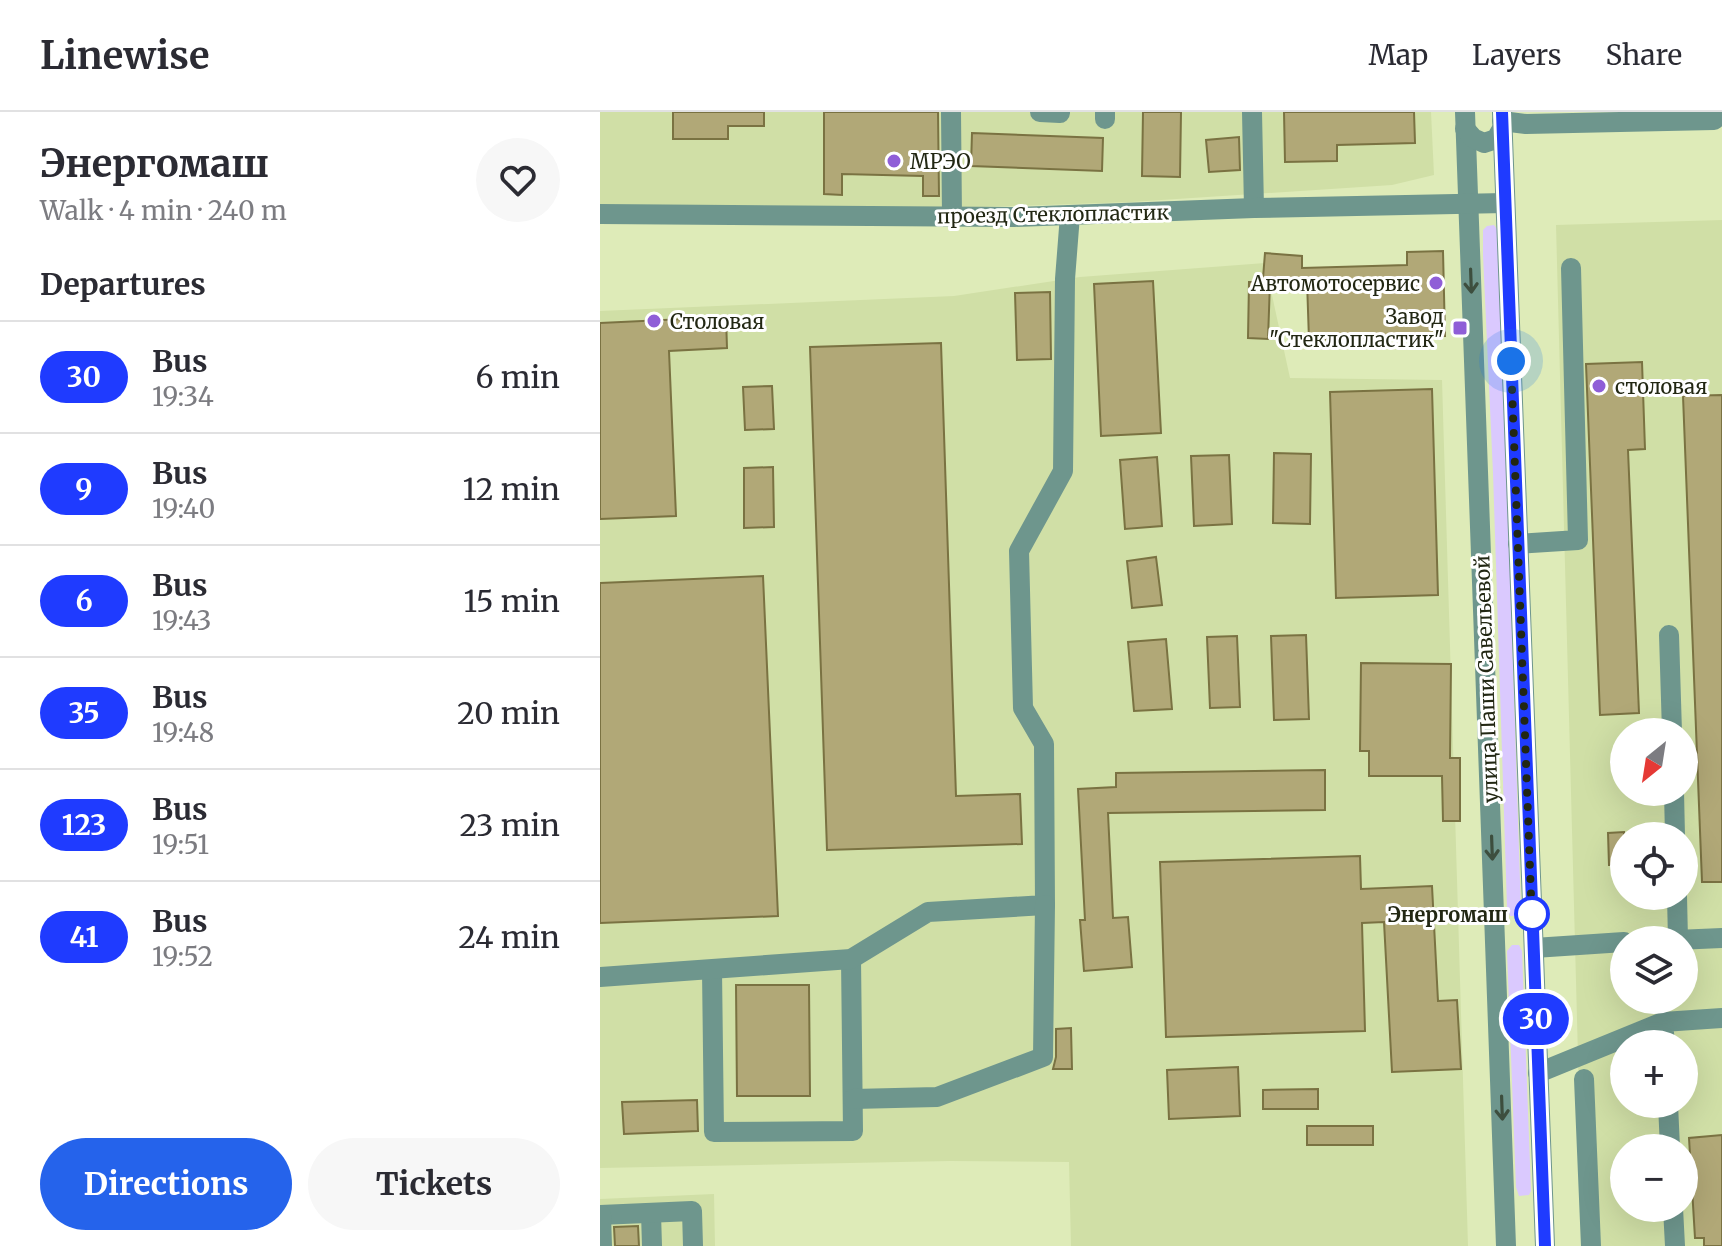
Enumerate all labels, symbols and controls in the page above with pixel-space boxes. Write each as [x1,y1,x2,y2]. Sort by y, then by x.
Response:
text: Linewise [40,32,210,79]
text: Map [1368,37,1428,73]
text: Layers [1472,37,1561,73]
text: Share [1605,37,1682,73]
button: heart [476,138,560,222]
text: Энергомаш [40,140,269,187]
place label: МРЭО [910,149,971,174]
marker: МРЭО [885,152,903,170]
text: Walk · 4 min · 240 m [40,194,287,227]
street label: проезд Стеклопластик [937,199,1170,229]
text: Departures [40,265,206,303]
one-way arrow [1463,267,1478,294]
place label: Автомотосервис [1250,271,1420,296]
marker: Автомотосервис [1427,274,1445,292]
place label: Завод "Стеклопластик" [1269,304,1444,352]
place label: Столовая [670,309,765,334]
marker: Столовая [645,312,663,330]
marker: Завод "Стеклопластик" [1451,319,1469,337]
your location [1491,341,1531,381]
text: Bus [152,342,208,380]
text: 6 min [475,358,560,396]
text: 30 [67,359,101,395]
place label: столовая [1615,374,1707,399]
marker: столовая [1590,377,1608,395]
text: 19:34 [152,380,214,413]
text: Bus [152,454,208,492]
text: 12 min [463,470,560,508]
text: 9 [75,471,93,507]
text: 19:40 [152,492,215,525]
street label: улица Паши Савельевой [1469,554,1503,803]
text: Bus [152,566,208,604]
text: 15 min [463,582,560,620]
text: 6 [75,583,93,619]
text: 19:43 [152,604,211,637]
text: Bus [152,678,208,716]
text: 20 min [457,694,560,732]
text: 35 [68,695,100,731]
text: 19:48 [152,716,214,749]
north arrow [1610,718,1698,806]
map controls [1610,718,1698,1222]
text: Bus [152,790,208,828]
text: 23 min [460,806,560,844]
text: 123 [62,807,106,843]
button: locate [1610,822,1698,910]
text: 19:51 [152,828,209,861]
one-way arrow [1484,834,1499,861]
marker: Энергомаш [1515,897,1549,931]
text: Bus [152,902,208,940]
place label: Энергомаш [1387,902,1508,927]
text: 24 min [458,918,560,956]
text: 41 [70,919,98,955]
button: layers [1610,926,1698,1014]
text: 19:52 [152,940,213,973]
line badge: 30 [1500,993,1572,1045]
text: 30 [1519,1001,1553,1037]
button: + [1610,1030,1698,1118]
one-way arrow [1494,1094,1509,1121]
button: − [1610,1134,1698,1222]
button: Directions [40,1138,292,1230]
button: Tickets [308,1138,560,1230]

